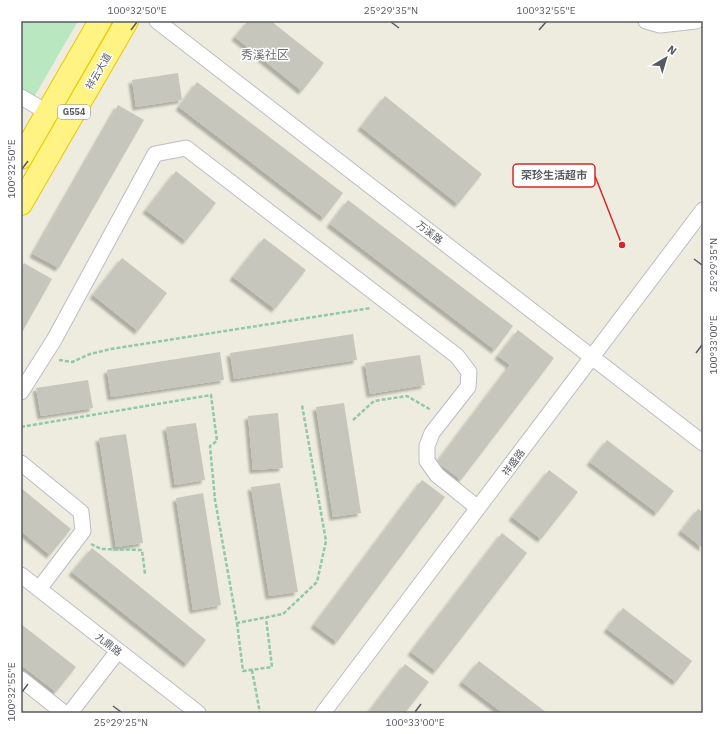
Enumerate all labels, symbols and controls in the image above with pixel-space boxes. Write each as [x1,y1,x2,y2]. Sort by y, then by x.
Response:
text: 100°32'50"E [107,4,167,17]
text: 25°29'35"N [364,4,418,17]
text: 100°32'55"E [516,4,576,17]
north arrow [646,38,686,78]
text: N [665,42,680,58]
district label: 秀溪社区 [241,47,289,62]
street label: 祥云大道 [83,51,114,92]
road number: G554 [58,105,90,119]
text: 100°32'50"E [5,139,18,199]
callout: 荣珍生活超市 [513,164,595,187]
text: 荣珍生活超市 [521,168,587,182]
street label: 万溪路 [414,218,446,247]
text: 25°29'35"N [707,238,720,292]
text: 100°33'00"E [707,315,720,375]
street label: 祥盛路 [499,446,528,478]
street label: 九鼎路 [93,630,125,659]
text: 100°32'55"E [5,662,18,722]
text: 25°29'25"N [94,716,148,729]
text: 100°33'00"E [385,716,445,729]

